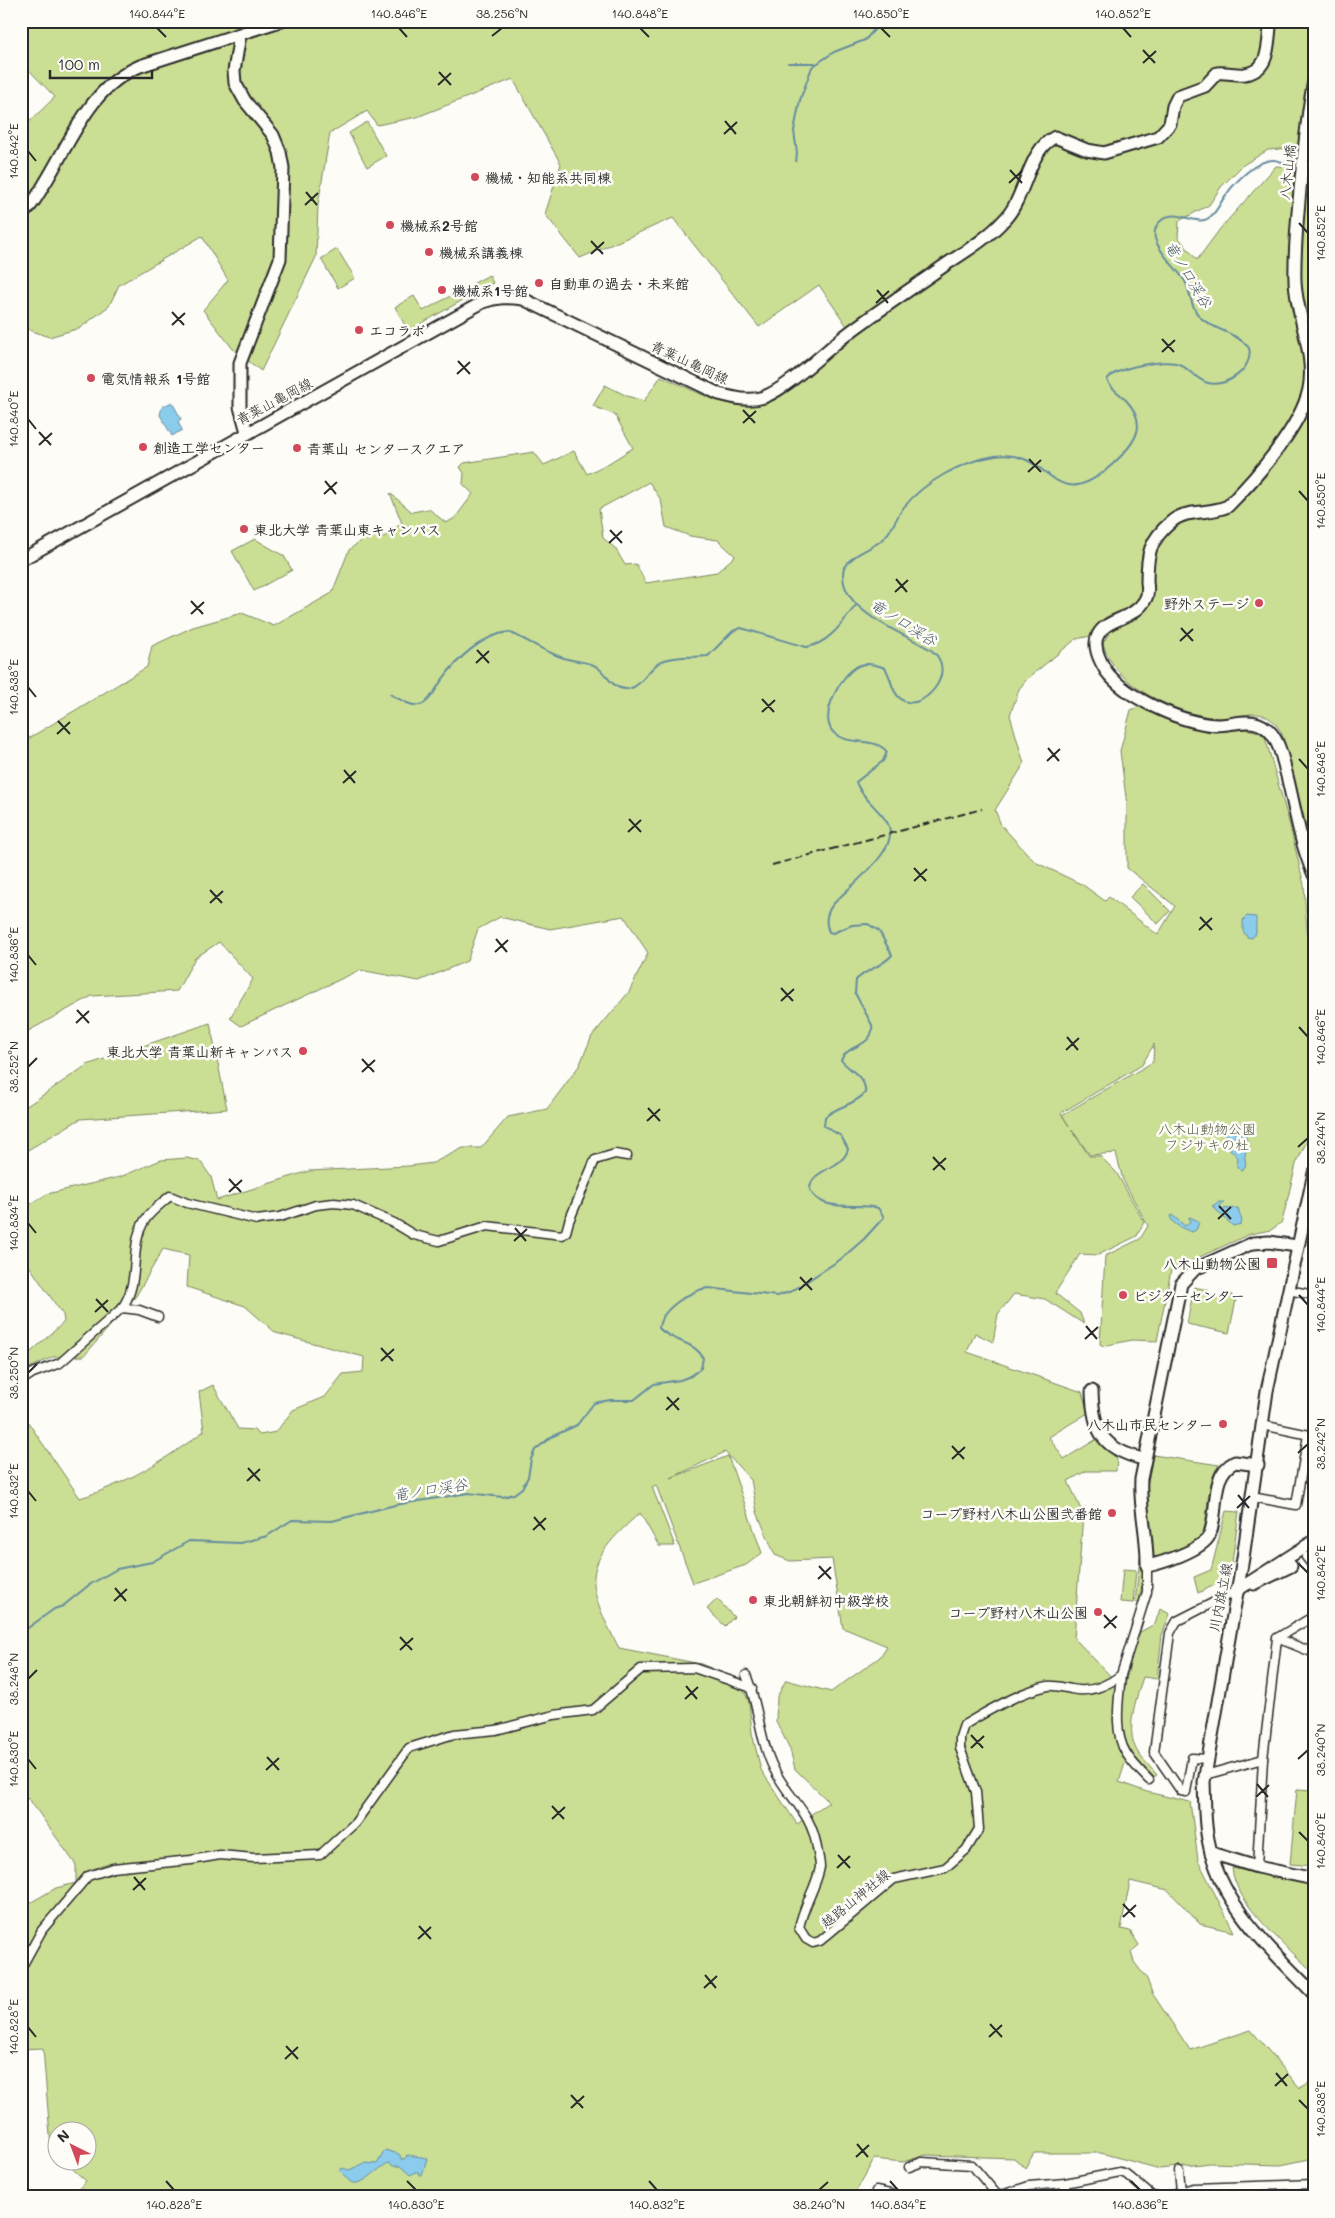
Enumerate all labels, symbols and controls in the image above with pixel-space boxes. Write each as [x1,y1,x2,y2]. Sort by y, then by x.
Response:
text: 140.844°E [129,5,185,21]
text: 140.846°E [371,5,427,21]
text: 38.256°N [476,5,528,21]
text: 140.848°E [612,5,668,21]
text: 140.850°E [853,5,909,21]
text: 140.852°E [1095,5,1151,21]
scale bar [50,48,152,80]
text: 100 m [58,54,100,74]
text: 140.842°E [5,123,21,179]
street label: 八木山橋 [1275,143,1299,201]
place label: 機械・知能系共同棟 [485,168,612,187]
marker: 機械・知能系共同棟 [469,171,481,183]
text: 140.852°E [1312,205,1328,261]
place label: 機械系2号館 [400,216,478,235]
marker: 機械系2号館 [384,219,396,231]
water label: 竜ノ口渓谷 [1161,237,1217,312]
place label: 機械系講義棟 [439,243,524,262]
marker: 機械系講義棟 [423,246,435,258]
place label: 自動車の過去・未来館 [549,274,689,293]
marker: 自動車の過去・未来館 [533,277,545,289]
place label: 機械系1号館 [452,281,528,300]
marker: 機械系1号館 [436,284,448,296]
place label: エコラボ [369,321,425,340]
marker: エコラボ [353,324,365,336]
street label: 青葉山亀岡線 [648,336,732,388]
place label: 電気情報系 1号館 [101,369,210,388]
marker: 電気情報系 1号館 [85,372,97,384]
street label: 青葉山亀岡線 [232,373,316,429]
text: 140.840°E [5,391,21,447]
place label: 創造工学センター [153,438,265,457]
place label: 青葉山 センタースクエア [307,439,465,458]
marker: 創造工学センター [137,441,149,453]
marker: 青葉山 センタースクエア [291,442,303,454]
text: 140.850°E [1312,473,1328,529]
place label: 東北大学 青葉山東キャンパス [254,520,440,539]
marker: 東北大学 青葉山東キャンパス [238,523,250,535]
water label: 竜ノ口渓谷 [867,594,942,651]
place label: 野外ステージ [1164,594,1249,613]
marker: 野外ステージ [1253,597,1265,609]
text: 140.838°E [5,659,21,715]
text: 140.848°E [1312,741,1328,797]
text: 140.836°E [5,927,21,983]
text: 140.846°E [1312,1009,1328,1065]
text: 38.252°N [5,1041,21,1093]
place label: 東北大学 青葉山新キャンパス [107,1042,293,1061]
marker: 東北大学 青葉山新キャンパス [297,1045,309,1057]
text: 38.244°N [1312,1112,1328,1164]
park label: 八木山動物公園 フジサキの杜 [1158,1119,1256,1154]
text: 140.834°E [5,1195,21,1251]
place label: 八木山動物公園 [1163,1254,1261,1273]
marker: 八木山動物公園 [1265,1256,1279,1270]
text: 140.844°E [1312,1277,1328,1333]
place label: ビジターセンター [1133,1286,1245,1305]
marker: ビジターセンター [1117,1289,1129,1301]
text: 38.250°N [5,1347,21,1399]
place label: 八木山市民センター [1087,1415,1213,1434]
marker: 八木山市民センター [1217,1418,1229,1430]
text: 38.242°N [1312,1418,1328,1470]
text: 140.832°E [5,1463,21,1519]
water label: 竜ノ口渓谷 [391,1473,470,1505]
place label: コープ野村八木山公園弐番館 [921,1504,1102,1523]
marker: コープ野村八木山公園弐番館 [1106,1507,1118,1519]
text: 140.842°E [1312,1545,1328,1601]
street label: 川内旗立線 [1204,1561,1236,1633]
place label: 東北朝鮮初中級学校 [763,1591,889,1610]
marker: 東北朝鮮初中級学校 [747,1594,759,1606]
place label: コープ野村八木山公園 [949,1603,1088,1622]
marker: コープ野村八木山公園 [1092,1606,1104,1618]
text: 38.248°N [5,1653,21,1705]
text: 38.240°N [1312,1724,1328,1776]
text: 140.830°E [5,1731,21,1787]
text: 140.840°E [1312,1813,1328,1869]
street label: 越路山神社線 [816,1864,894,1932]
text: 140.828°E [5,1999,21,2055]
text: 140.838°E [1312,2081,1328,2137]
north arrow [48,2120,98,2170]
text: N [53,2125,73,2147]
text: 140.828°E [146,2196,202,2212]
text: 140.830°E [388,2196,444,2212]
text: 140.832°E [629,2196,685,2212]
text: 38.240°N [793,2196,845,2212]
text: 140.834°E [870,2196,926,2212]
text: 140.836°E [1112,2196,1168,2212]

